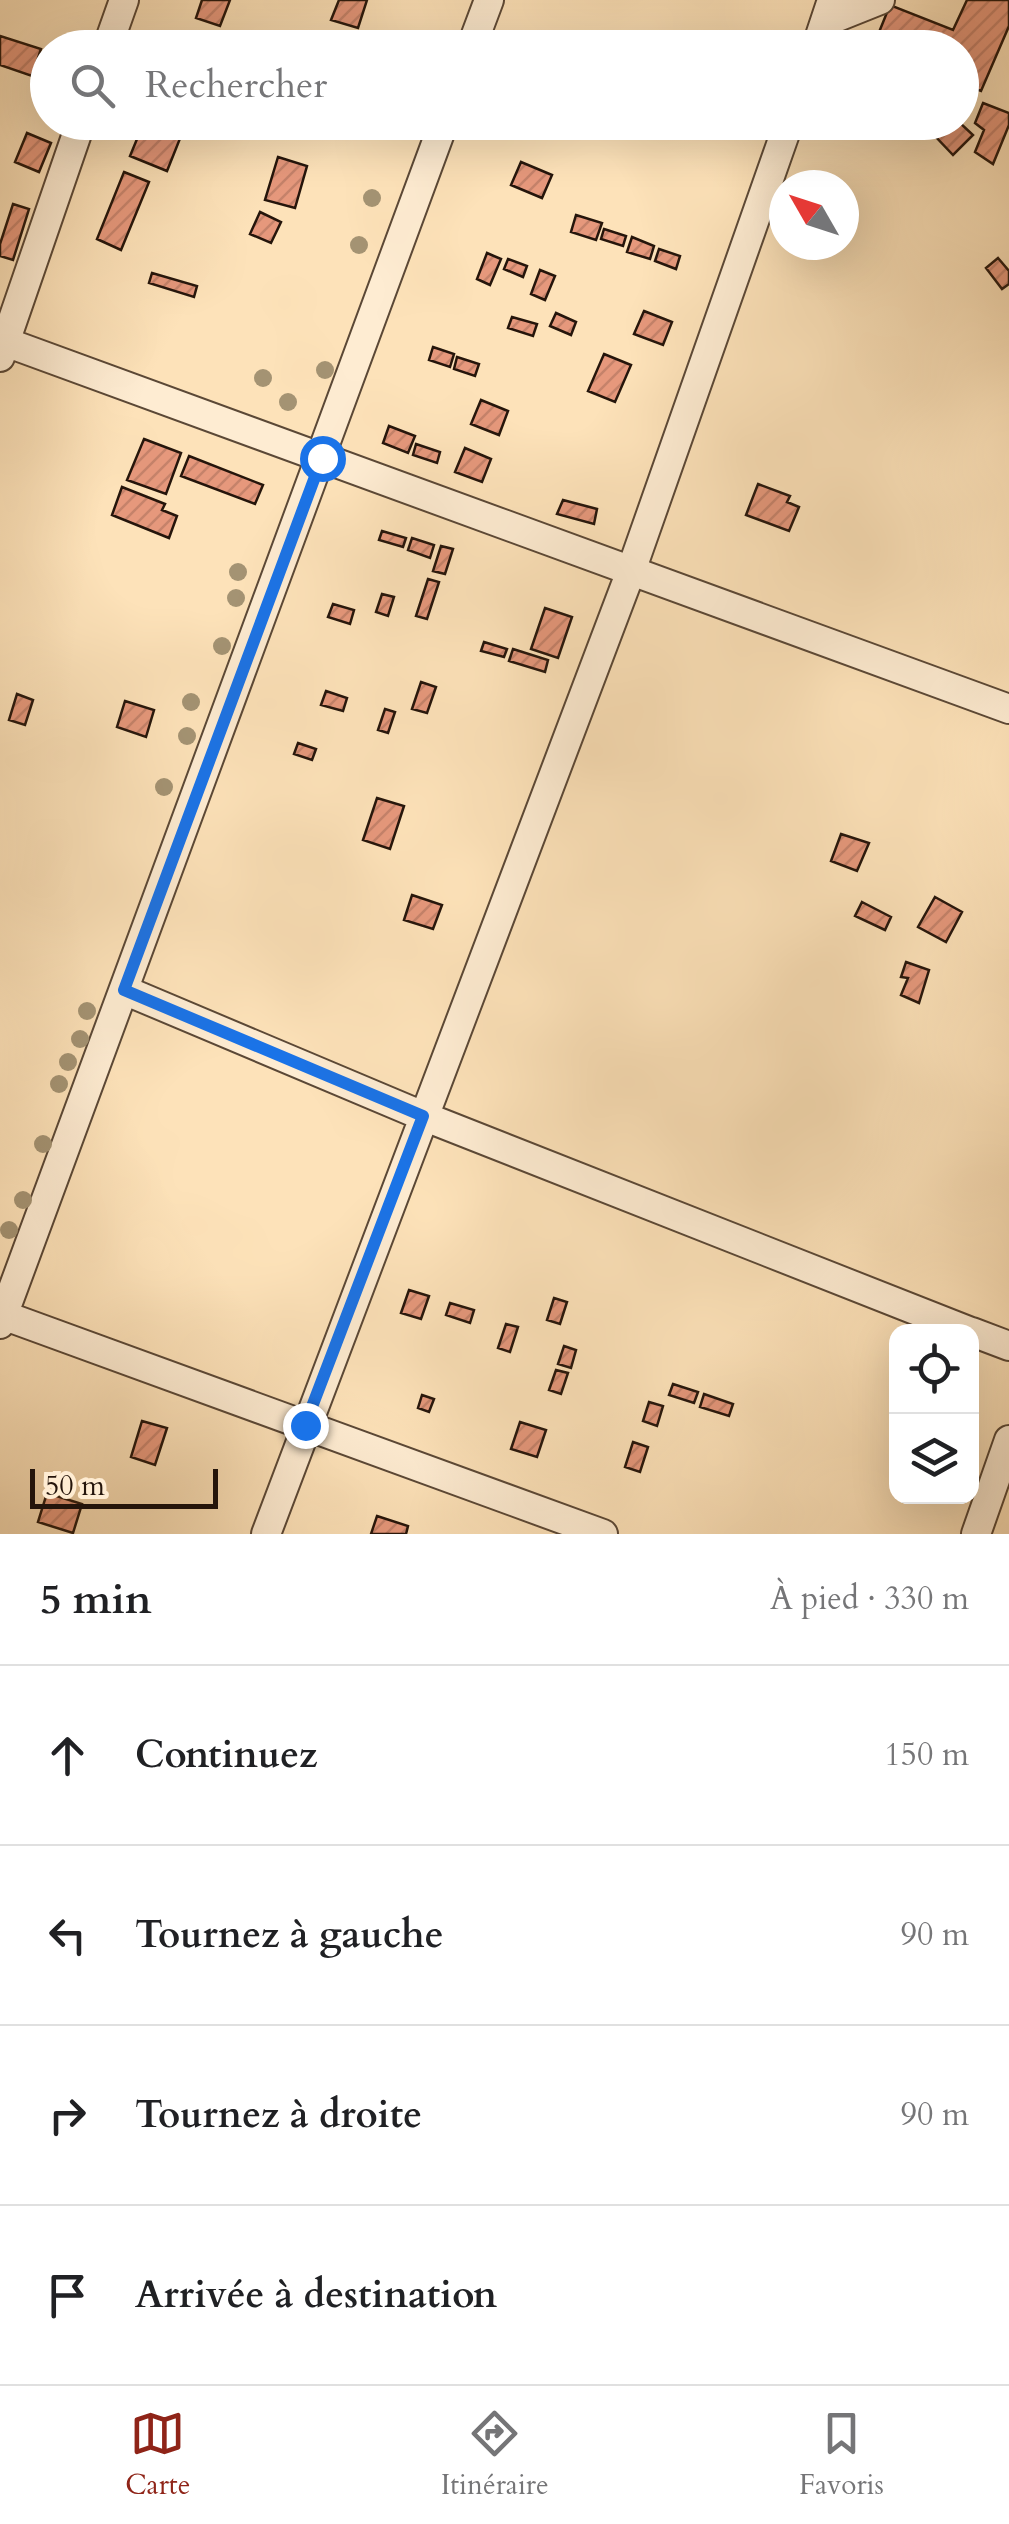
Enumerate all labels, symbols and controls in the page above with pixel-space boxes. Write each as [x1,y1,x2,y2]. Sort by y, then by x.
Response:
search box [30,30,979,140]
icon: search [65,58,120,113]
text: Rechercher [145,59,327,111]
north arrow [769,170,859,260]
route start [300,436,346,482]
map controls [889,1324,979,1504]
button: locate [889,1324,979,1414]
route end [283,1403,329,1449]
button: layers [889,1414,979,1504]
scale bar [30,1464,218,1508]
text: 50 m [45,1467,105,1505]
text: 5 min [40,1571,152,1628]
text: À pied · 330 m [770,1577,969,1621]
icon: ahead [40,1728,95,1783]
text: Continuez [135,1729,318,1781]
text: 150 m [884,1733,969,1777]
icon: left [40,1908,95,1963]
text: Tournez à gauche [135,1909,444,1961]
text: 90 m [901,1913,969,1957]
icon: right [40,2088,95,2143]
text: Tournez à droite [135,2089,422,2141]
text: 90 m [901,2093,969,2137]
icon: arrive [40,2268,95,2323]
text: Arrivée à destination [135,2269,497,2321]
tab: Carte [125,2406,190,2504]
tab: Itinéraire [441,2406,549,2504]
tab: Favoris [799,2406,884,2504]

